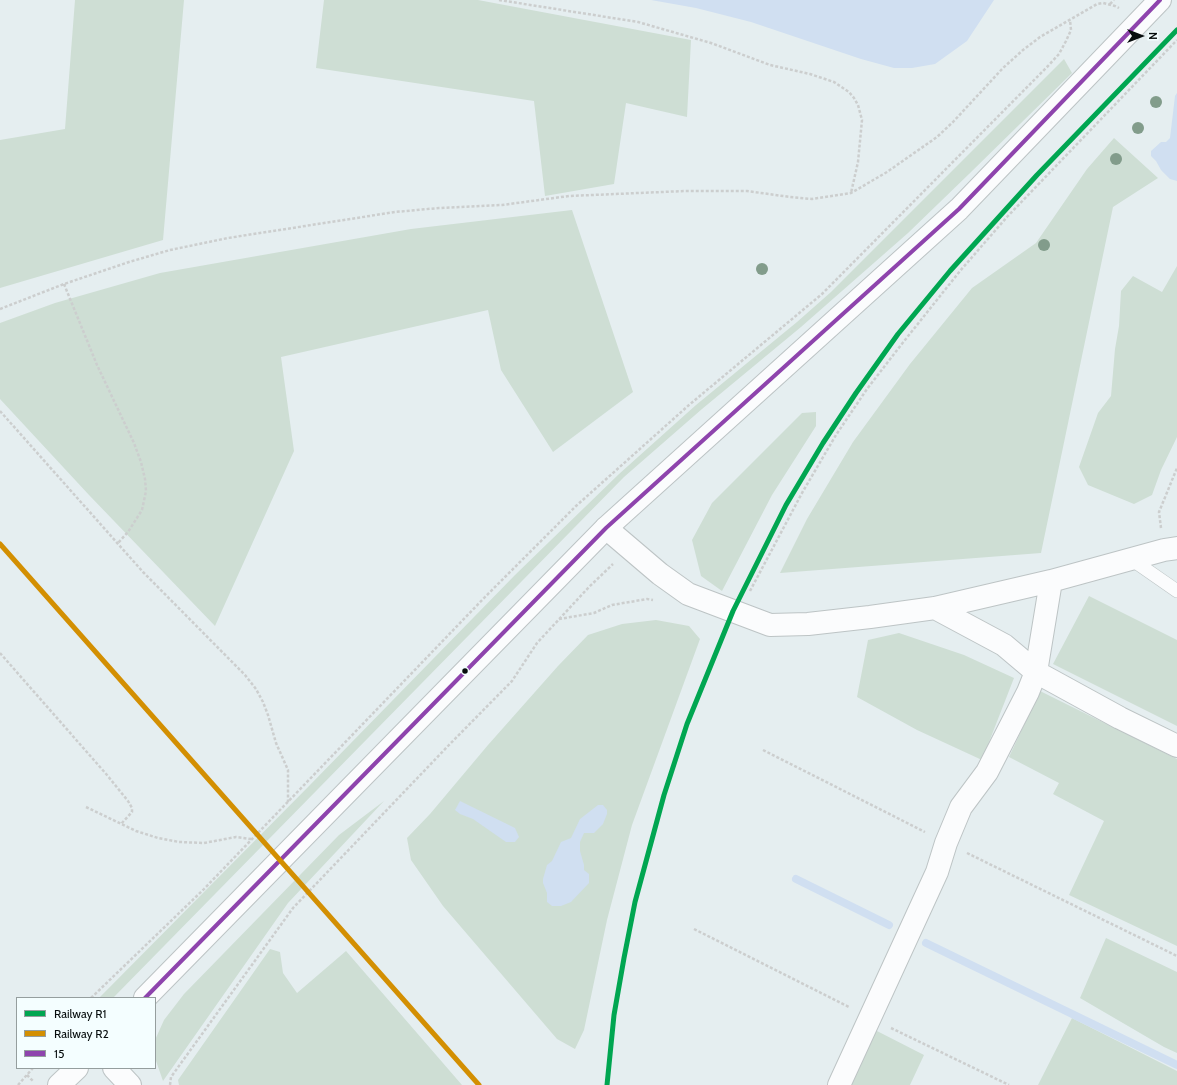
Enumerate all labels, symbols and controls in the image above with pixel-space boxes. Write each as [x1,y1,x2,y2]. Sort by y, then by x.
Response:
north arrow [1121,16,1161,56]
text: N [1146,32,1160,40]
unlabelled marker [460,666,470,676]
legend [16,997,156,1069]
text: Railway R1 [54,1006,106,1021]
text: Railway R2 [54,1026,109,1041]
text: 15 [54,1046,64,1061]

